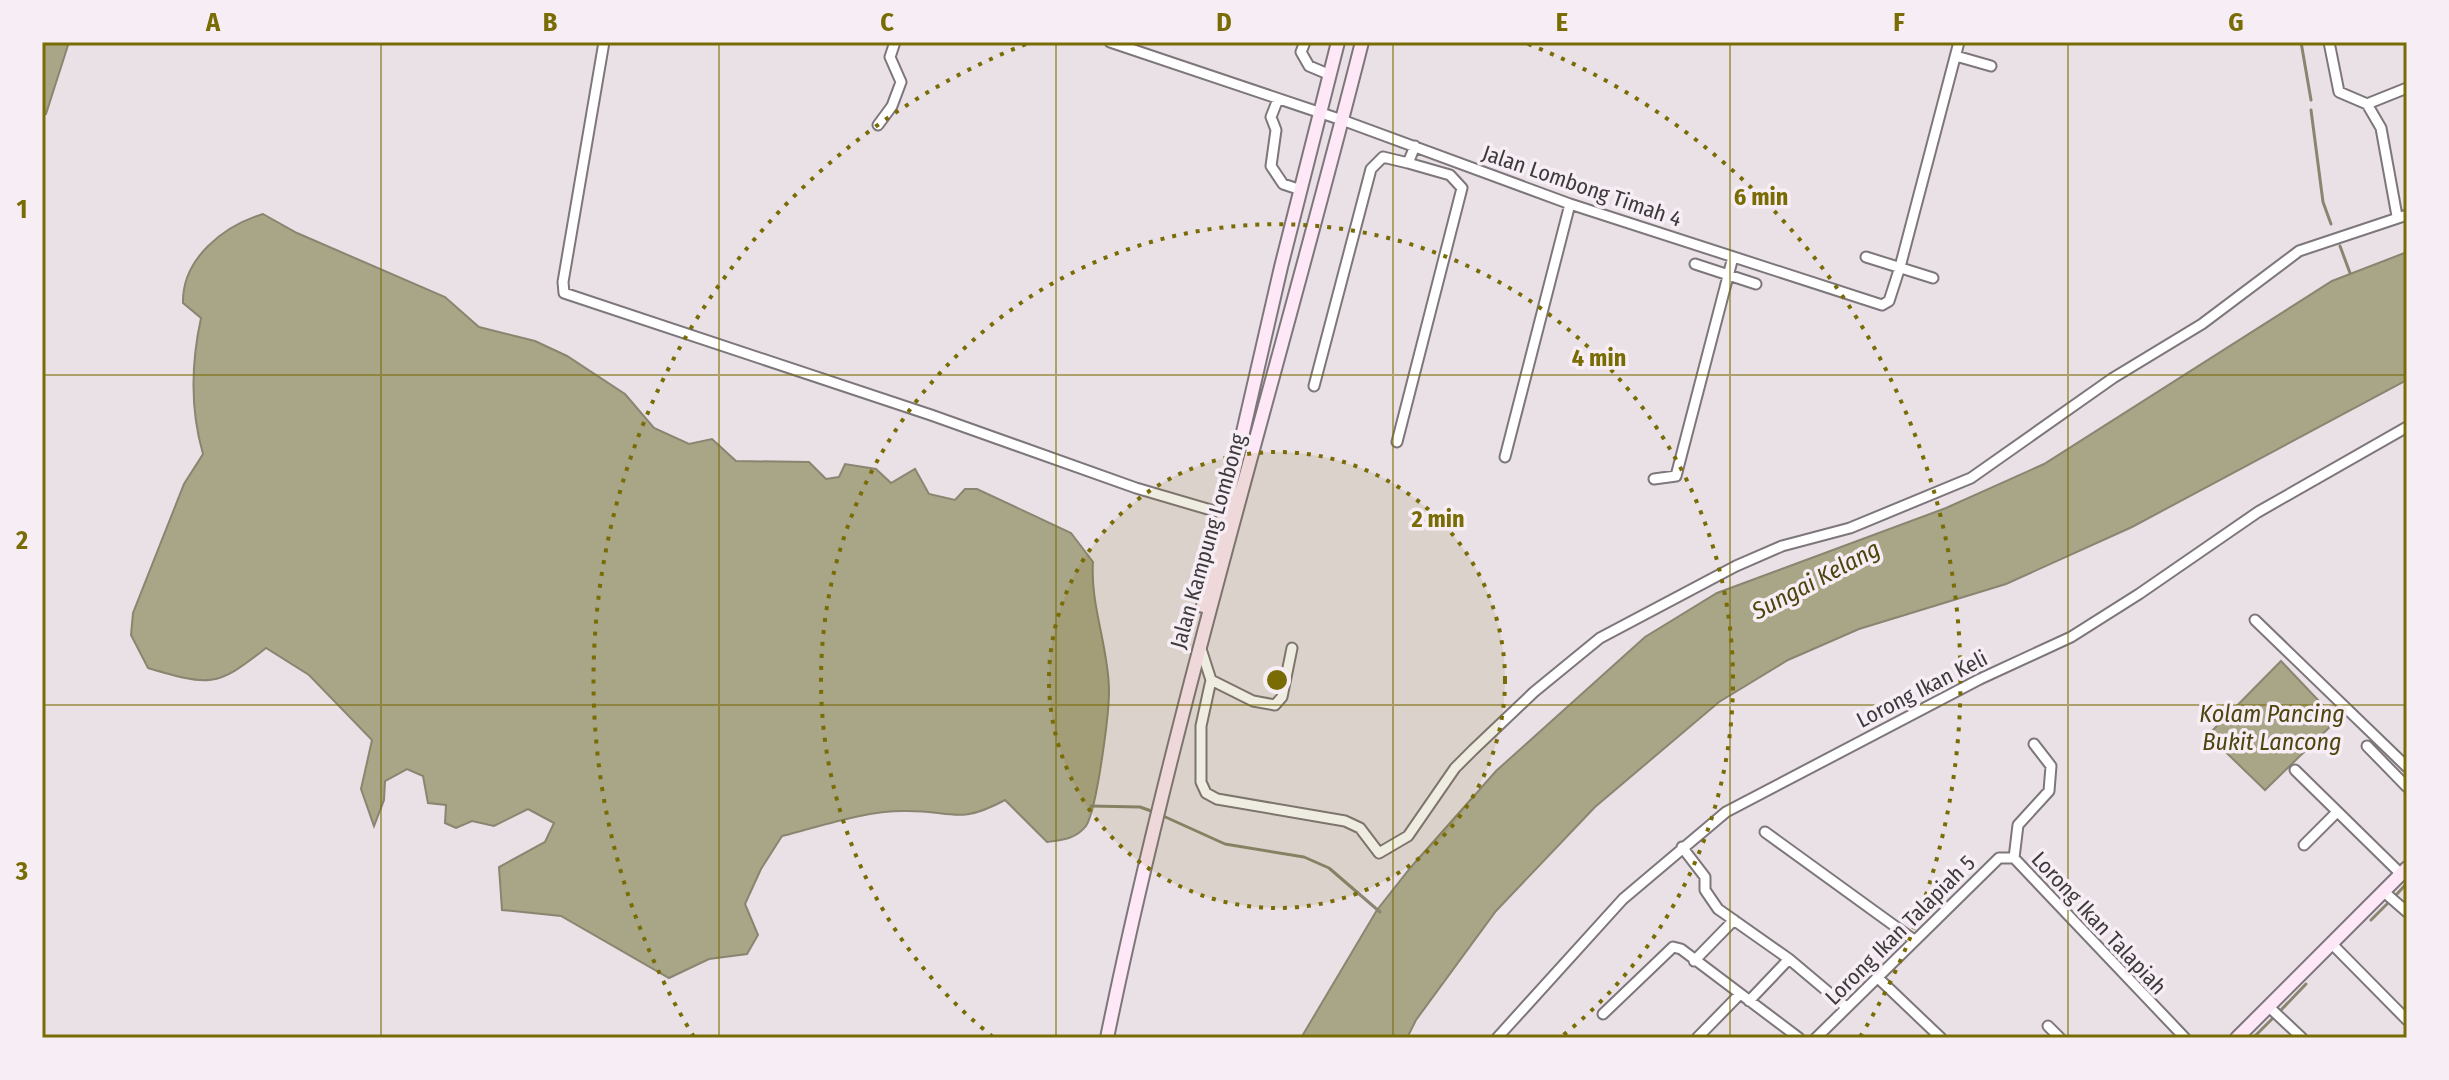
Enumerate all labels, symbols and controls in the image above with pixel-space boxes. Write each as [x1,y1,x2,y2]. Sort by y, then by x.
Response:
text: A [205,7,221,38]
text: B [543,7,558,38]
text: C [880,7,894,38]
text: D [1216,7,1232,38]
text: E [1556,7,1568,38]
text: F [1893,7,1905,38]
text: G [2228,7,2244,38]
street label: Jalan Lombong Timah 4 [1479,139,1685,233]
text: 6 min [1734,183,1788,211]
text: 1 [17,194,28,225]
text: 4 min [1572,344,1626,372]
street label: Jalan Kampung Lombong [1164,430,1252,652]
text: 2 min [1410,505,1465,533]
text: 2 [15,525,28,556]
water label: Sungai Kelang [1746,535,1885,626]
street label: Lorong Ikan Keli [1852,644,1992,734]
centre of rings [1263,666,1291,694]
water label: Kolam Pancing Bukit Lancong [2199,700,2345,756]
street label: Lorong Ikan Talapiah [2026,846,2172,1000]
street label: Lorong Ikan Talapiah 5 [1819,849,1981,1011]
text: 3 [15,856,28,887]

